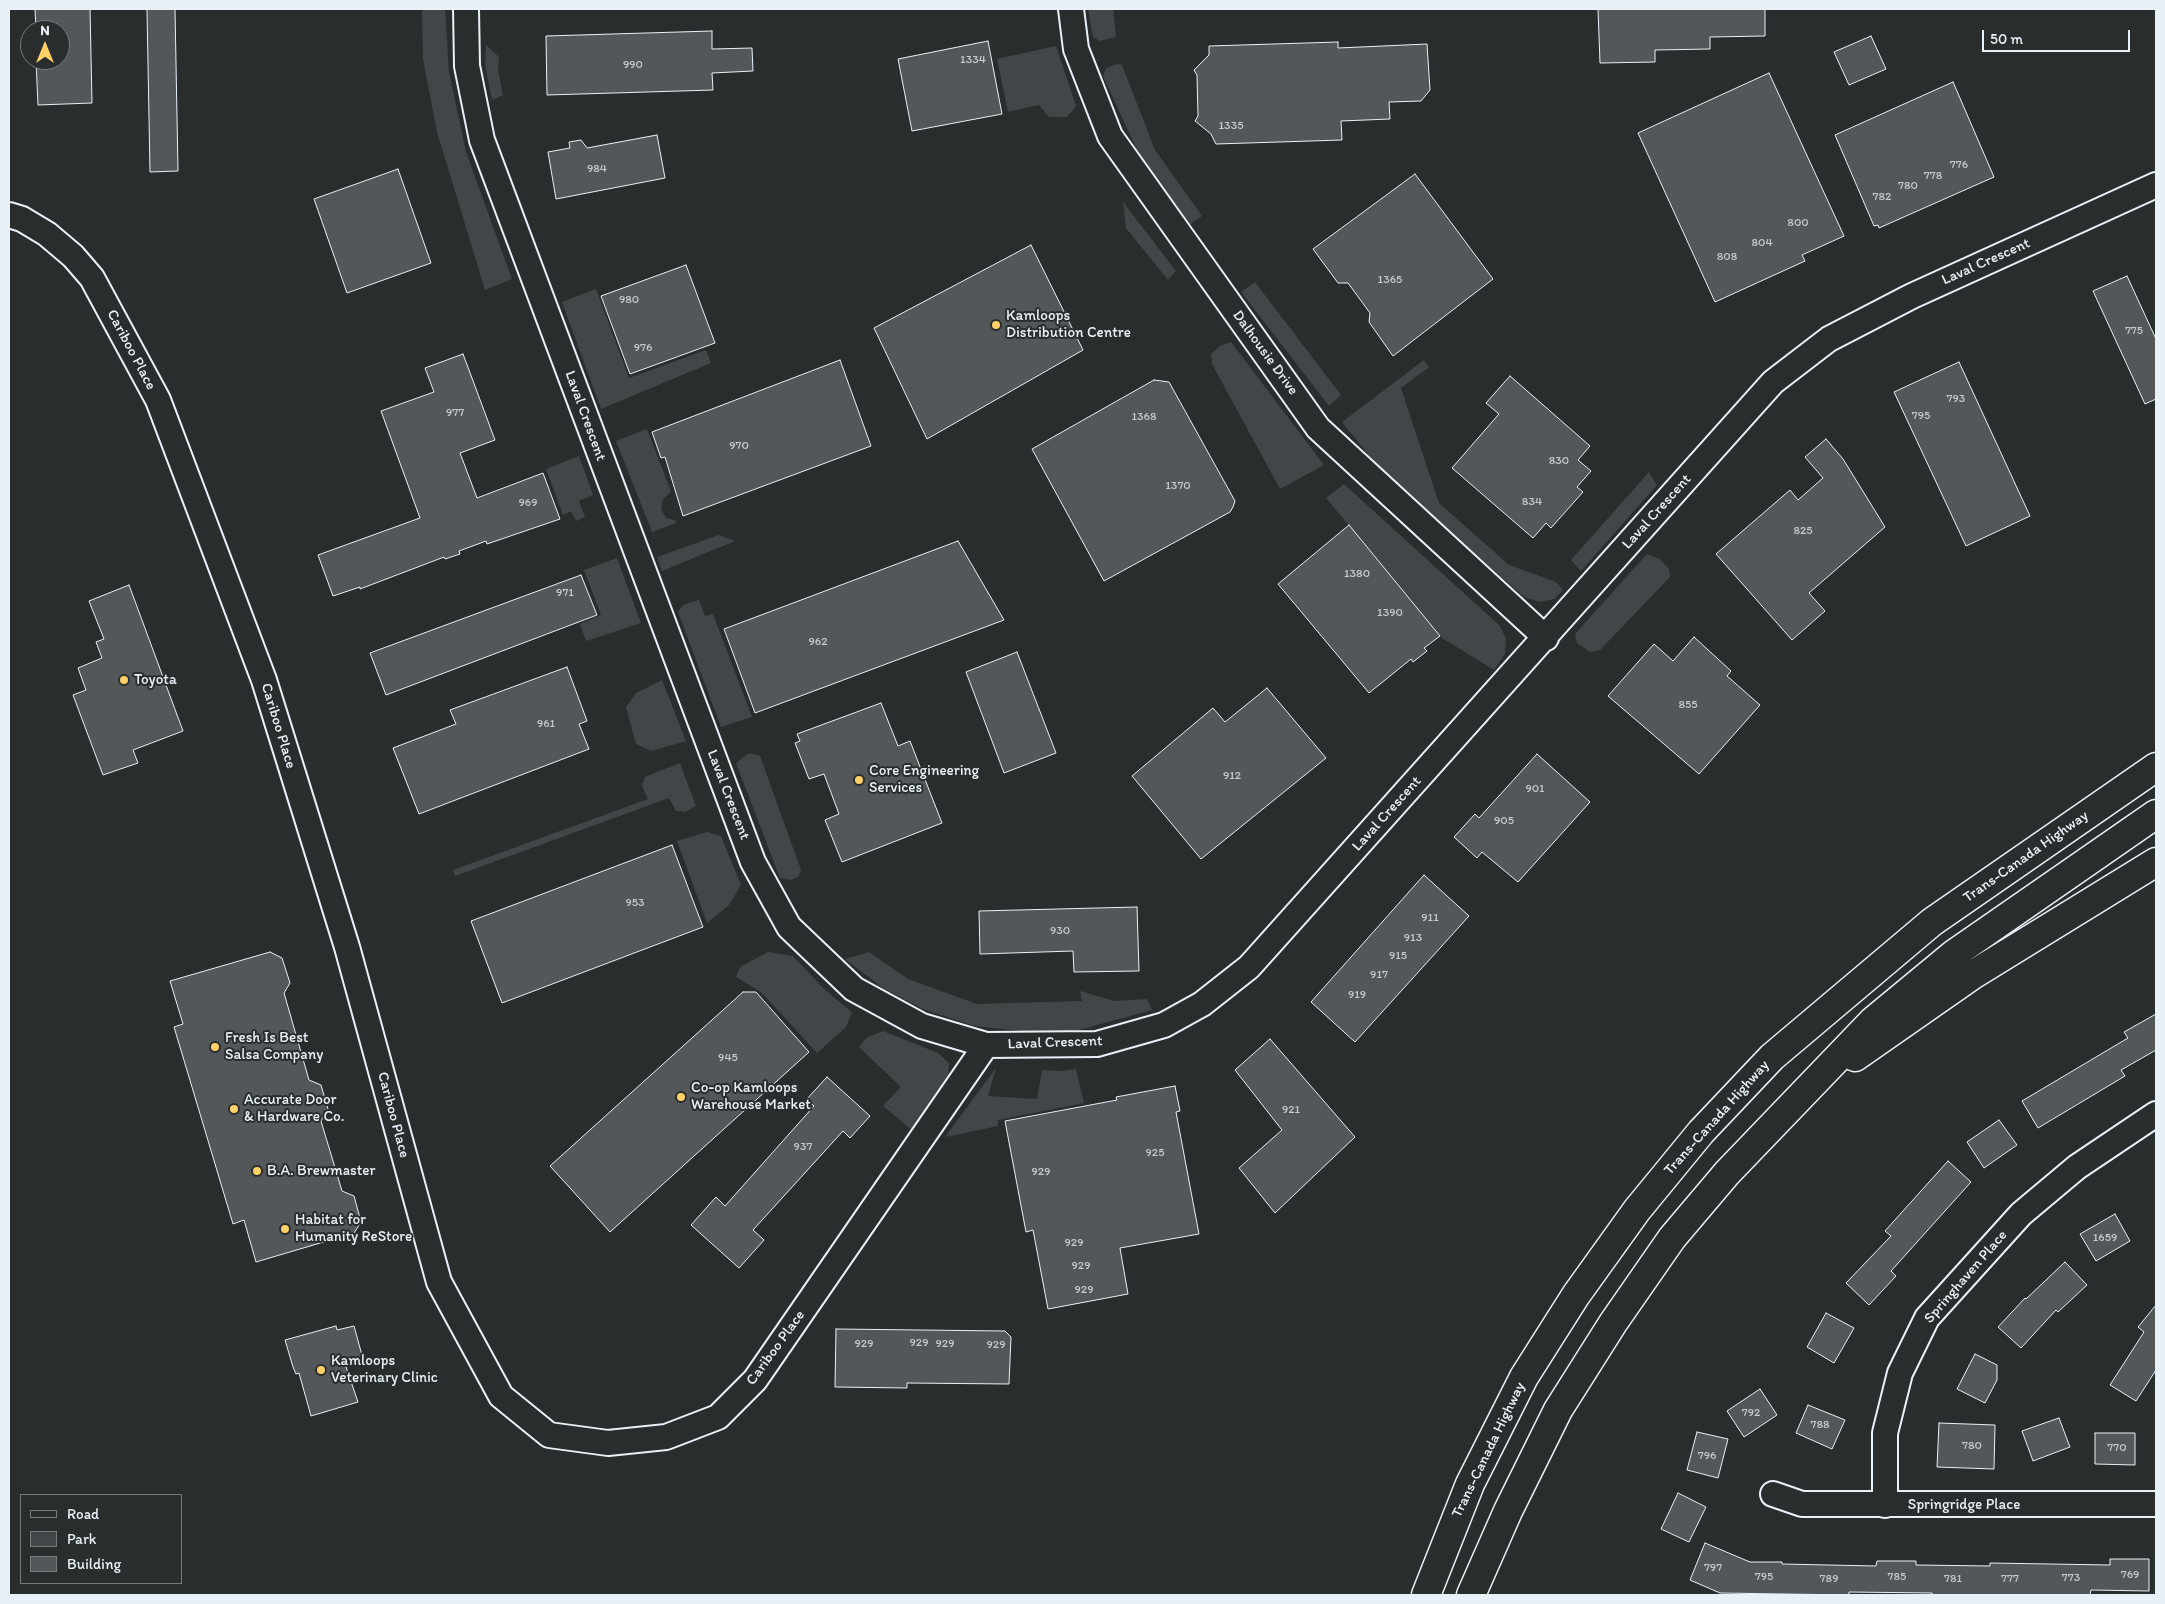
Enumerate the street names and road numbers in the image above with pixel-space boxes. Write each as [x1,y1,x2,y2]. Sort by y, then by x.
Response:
street label: Laval Crescent [1939,234,2033,290]
street label: Cariboo Place [102,307,160,393]
street label: Dalhousie Drive [1228,307,1302,399]
street label: Laval Crescent [560,368,610,464]
street label: Laval Crescent [1619,471,1695,553]
street label: Cariboo Place [256,681,300,771]
street label: Laval Crescent [703,748,753,842]
street label: Laval Crescent [1349,773,1425,855]
street label: Trans-Canada Highway [1960,807,2092,907]
street label: Laval Crescent [1007,1032,1103,1054]
street label: Trans-Canada Highway [1661,1057,1773,1179]
street label: Cariboo Place [373,1070,413,1160]
street label: Springhaven Place [1921,1227,2011,1327]
street label: Cariboo Place [743,1307,809,1389]
street label: Trans-Canada Highway [1448,1379,1530,1521]
street label: Springridge Place [1908,1496,2020,1514]

